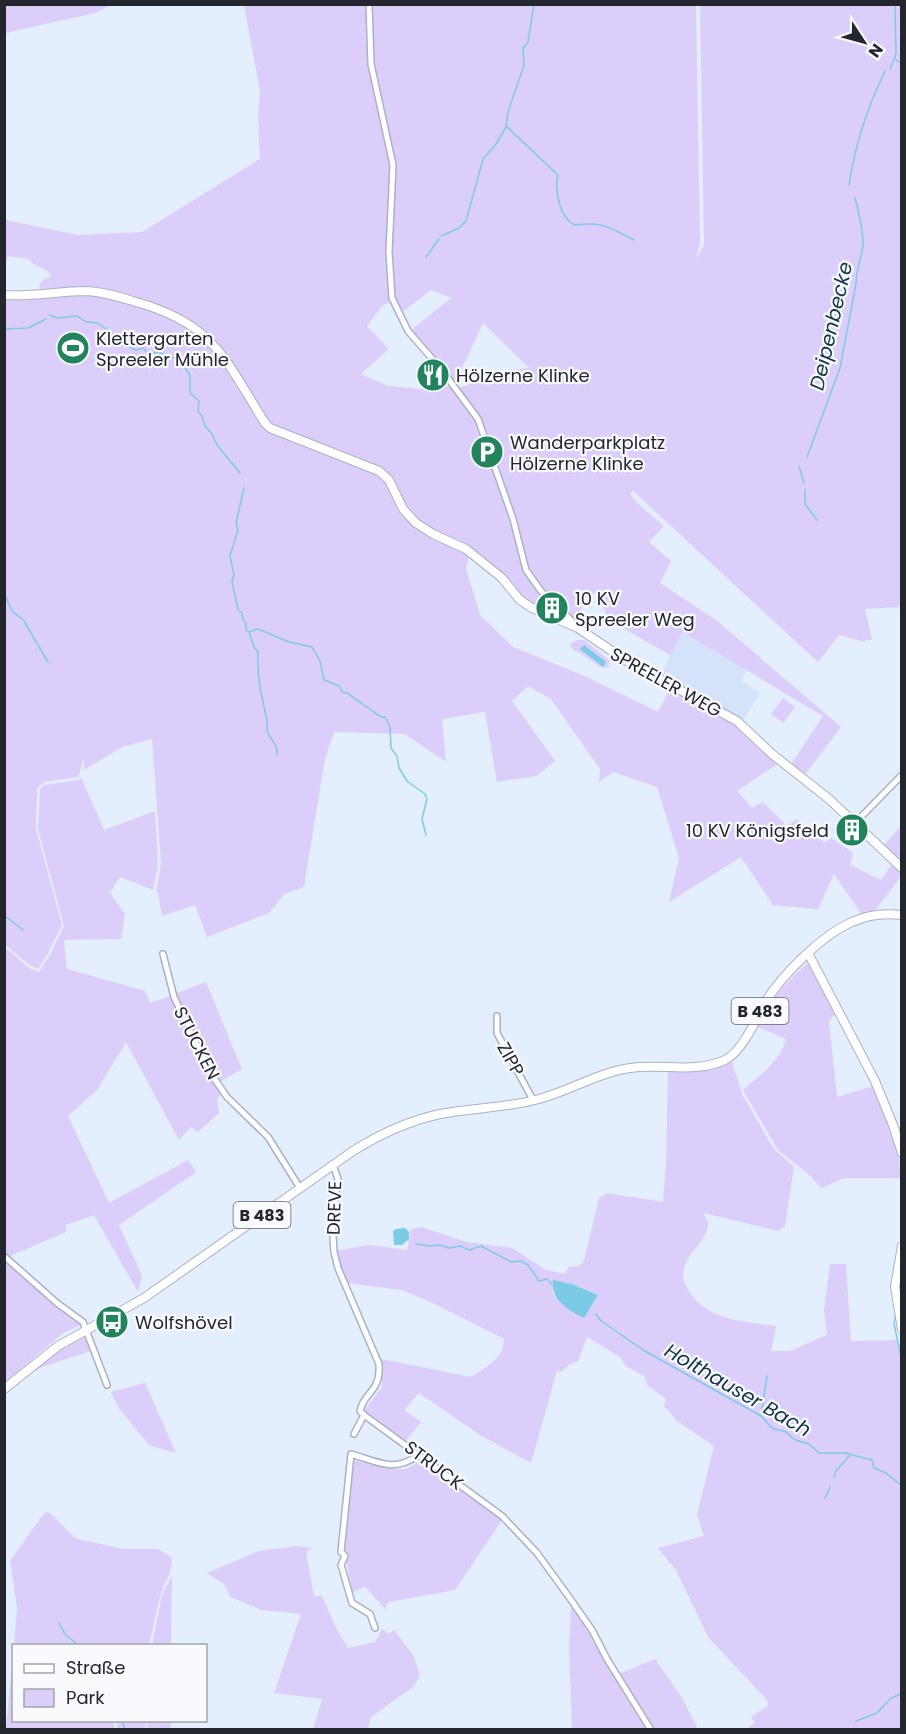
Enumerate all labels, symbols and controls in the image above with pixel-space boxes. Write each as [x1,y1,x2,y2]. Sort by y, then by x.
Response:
north arrow [834,12,894,72]
text: N [863,39,889,62]
water label: Deipenbecke [803,259,859,393]
place label: Klettergarten Spreeler Mühle [96,326,229,372]
sports icon: Klettergarten Spreeler Mühle [55,330,91,366]
restaurant icon: Hölzerne Klinke [415,357,451,393]
place label: Hölzerne Klinke [456,363,590,388]
place label: Wanderparkplatz Hölzerne Klinke [510,430,665,476]
parking icon: Wanderparkplatz Hölzerne Klinke [469,434,505,470]
place label: 10 KV Spreeler Weg [575,586,695,632]
building icon: 10 KV Spreeler Weg [534,590,570,626]
street label: SPREELER WEG [606,641,726,723]
building icon: 10 KV Königsfeld [834,812,870,848]
place label: 10 KV Königsfeld [686,818,829,843]
road number: B 483 [732,998,789,1024]
street label: STUCKEN [168,1002,226,1084]
street label: ZIPP [492,1038,530,1080]
street label: DREVE [321,1180,347,1236]
road number: B 483 [234,1202,290,1228]
bus stop icon: Wolfshövel [94,1304,130,1340]
place label: Wolfshövel [135,1310,233,1335]
water label: Holthauser Bach [660,1337,816,1443]
street label: STRUCK [399,1435,469,1496]
legend [12,1644,207,1722]
text: Straße [66,1655,125,1680]
text: Park [66,1685,105,1710]

